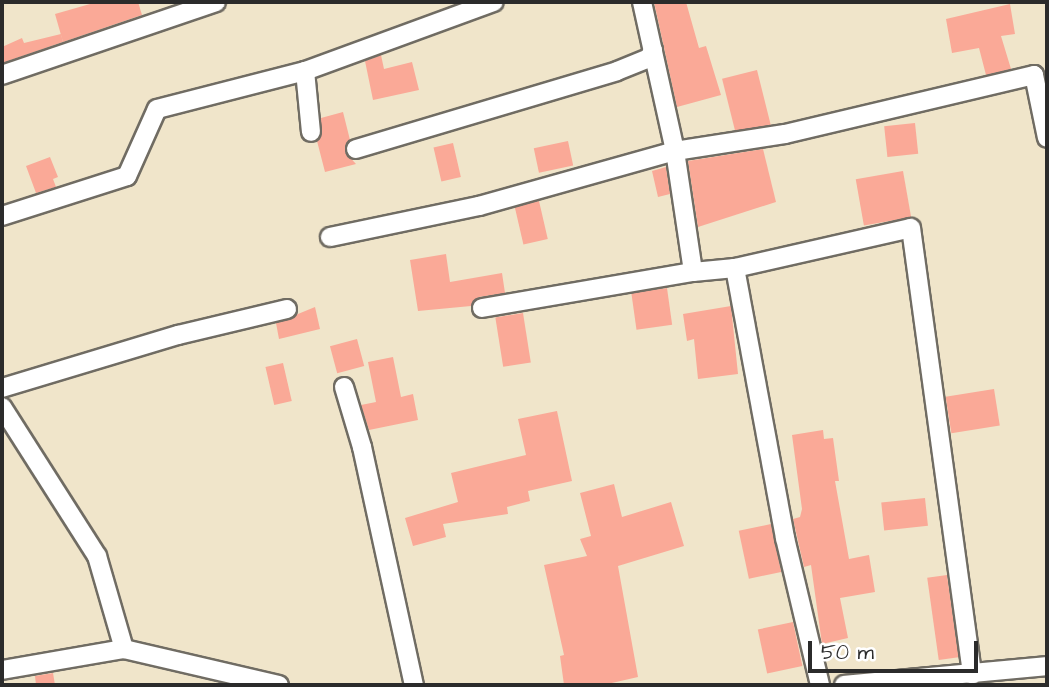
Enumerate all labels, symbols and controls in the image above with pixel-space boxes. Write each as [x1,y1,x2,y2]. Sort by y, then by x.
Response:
scale bar [811,628,981,672]
text: 50 m [821,638,874,667]

